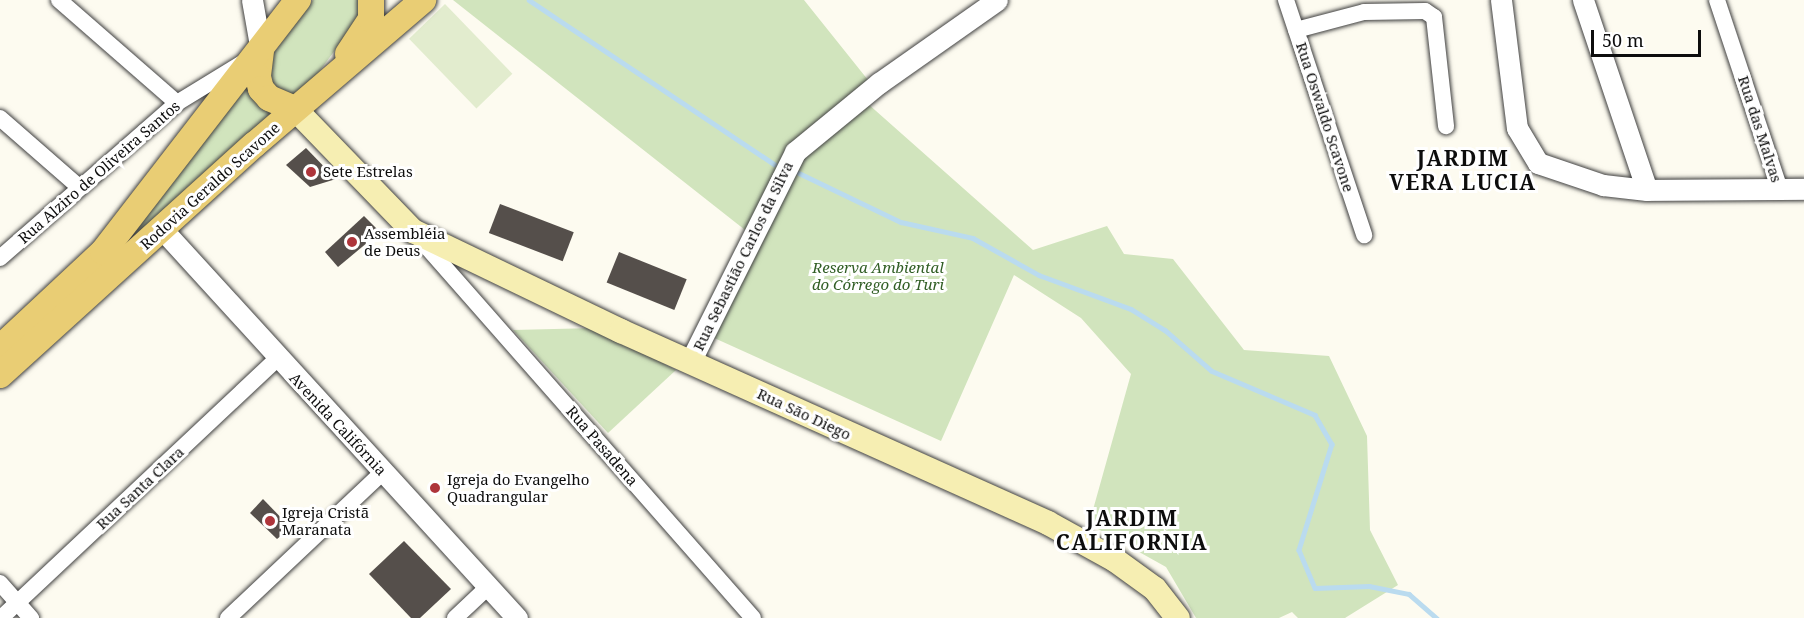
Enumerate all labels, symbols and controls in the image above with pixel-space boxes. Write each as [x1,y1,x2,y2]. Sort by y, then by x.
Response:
scale bar [1594,18,1704,56]
text: 50 m [1602,28,1644,52]
street label: Rua Oswaldo Scavone [1292,40,1358,194]
street label: Rua das Malvas [1734,73,1786,185]
street label: Rua Alziro de Oliveira Santos [14,97,184,247]
street label: Rodovia Geraldo Scavone [137,119,283,253]
district label: JARDIM VERA LUCIA [1389,145,1537,195]
street label: Rua Sebastião Carlos da Silva [689,158,797,354]
place label: Sete Estrelas [323,163,413,181]
marker: Sete Estrelas [304,165,318,179]
place label: Assembléia de Deus [364,224,445,259]
marker: Assembléia de Deus [345,235,359,249]
park label: Reserva Ambiental do Córrego do Turi [812,258,944,293]
street label: Avenida Califórnia [286,369,390,479]
street label: Rua São Diego [754,384,854,444]
street label: Rua Pasadena [562,402,642,490]
street label: Rua Santa Clara [92,443,188,533]
place label: Igreja do Evangelho Quadrangular [447,470,589,505]
marker: Igreja do Evangelho Quadrangular [428,481,442,495]
place label: Igreja Cristã Maranata [282,503,369,538]
district label: JARDIM CALIFORNIA [1056,505,1208,555]
marker: Igreja Cristã Maranata [263,514,277,528]

